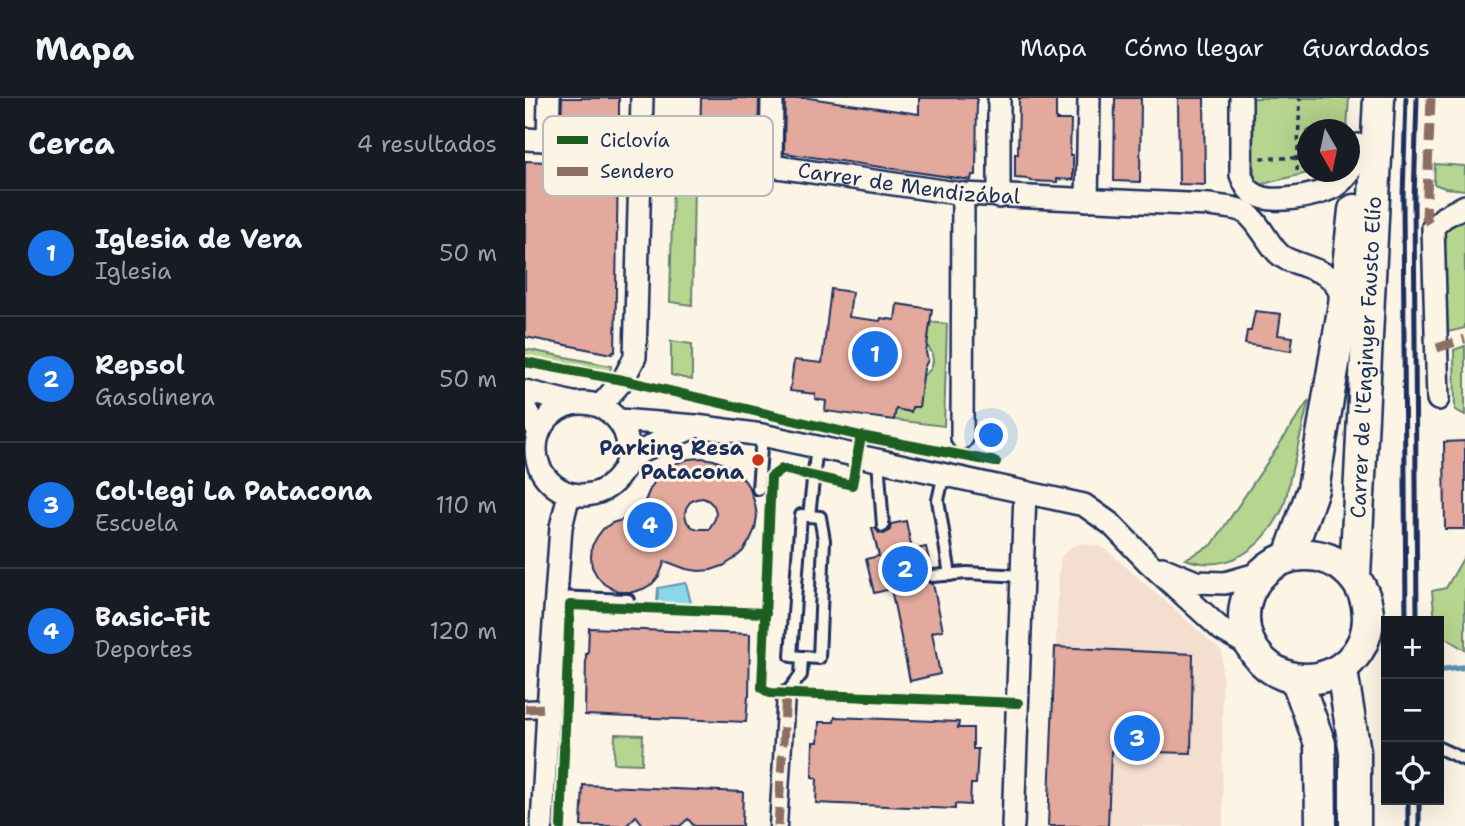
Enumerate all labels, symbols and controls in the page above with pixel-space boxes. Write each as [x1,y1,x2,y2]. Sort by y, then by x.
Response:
text: Mapa [35,26,134,71]
text: Mapa [1020,32,1086,64]
text: Cómo llegar [1124,32,1264,64]
text: Guardados [1302,32,1430,64]
legend [543,116,773,196]
north arrow [1297,119,1360,182]
text: Cerca [28,123,115,164]
text: Ciclovía [600,128,670,153]
text: 4 resultados [357,129,497,159]
street label: Carrer de Mendizábal [796,156,1022,211]
text: Sendero [600,159,674,184]
street label: Carrer de l'Enginyer Fausto Elío [1344,196,1388,519]
text: Iglesia de Vera [95,221,302,256]
text: 1 [46,238,56,268]
text: 50 m [439,238,497,268]
text: Iglesia [95,256,171,286]
pin: 1 [852,328,898,380]
text: Repsol [95,347,185,382]
text: 2 [43,364,59,394]
text: 50 m [439,364,497,394]
text: Gasolinera [95,382,215,412]
your location [974,418,1008,452]
place label: Parking Resa Patacona [599,434,745,486]
marker: Parking Resa Patacona [750,452,766,468]
text: Col·legi La Patacona [95,473,372,508]
text: 3 [43,490,59,520]
text: 110 m [435,490,497,520]
pin: 4 [627,499,673,551]
text: Escuela [95,508,178,538]
pin: 2 [882,543,928,595]
text: Basic-Fit [95,599,210,634]
text: 4 [43,616,59,646]
text: 120 m [429,616,497,646]
map controls [1381,616,1444,805]
button: + [1381,616,1444,679]
text: Deportes [95,634,193,664]
button: − [1381,679,1444,742]
pin: 3 [1114,712,1160,764]
button: locate [1381,742,1444,805]

